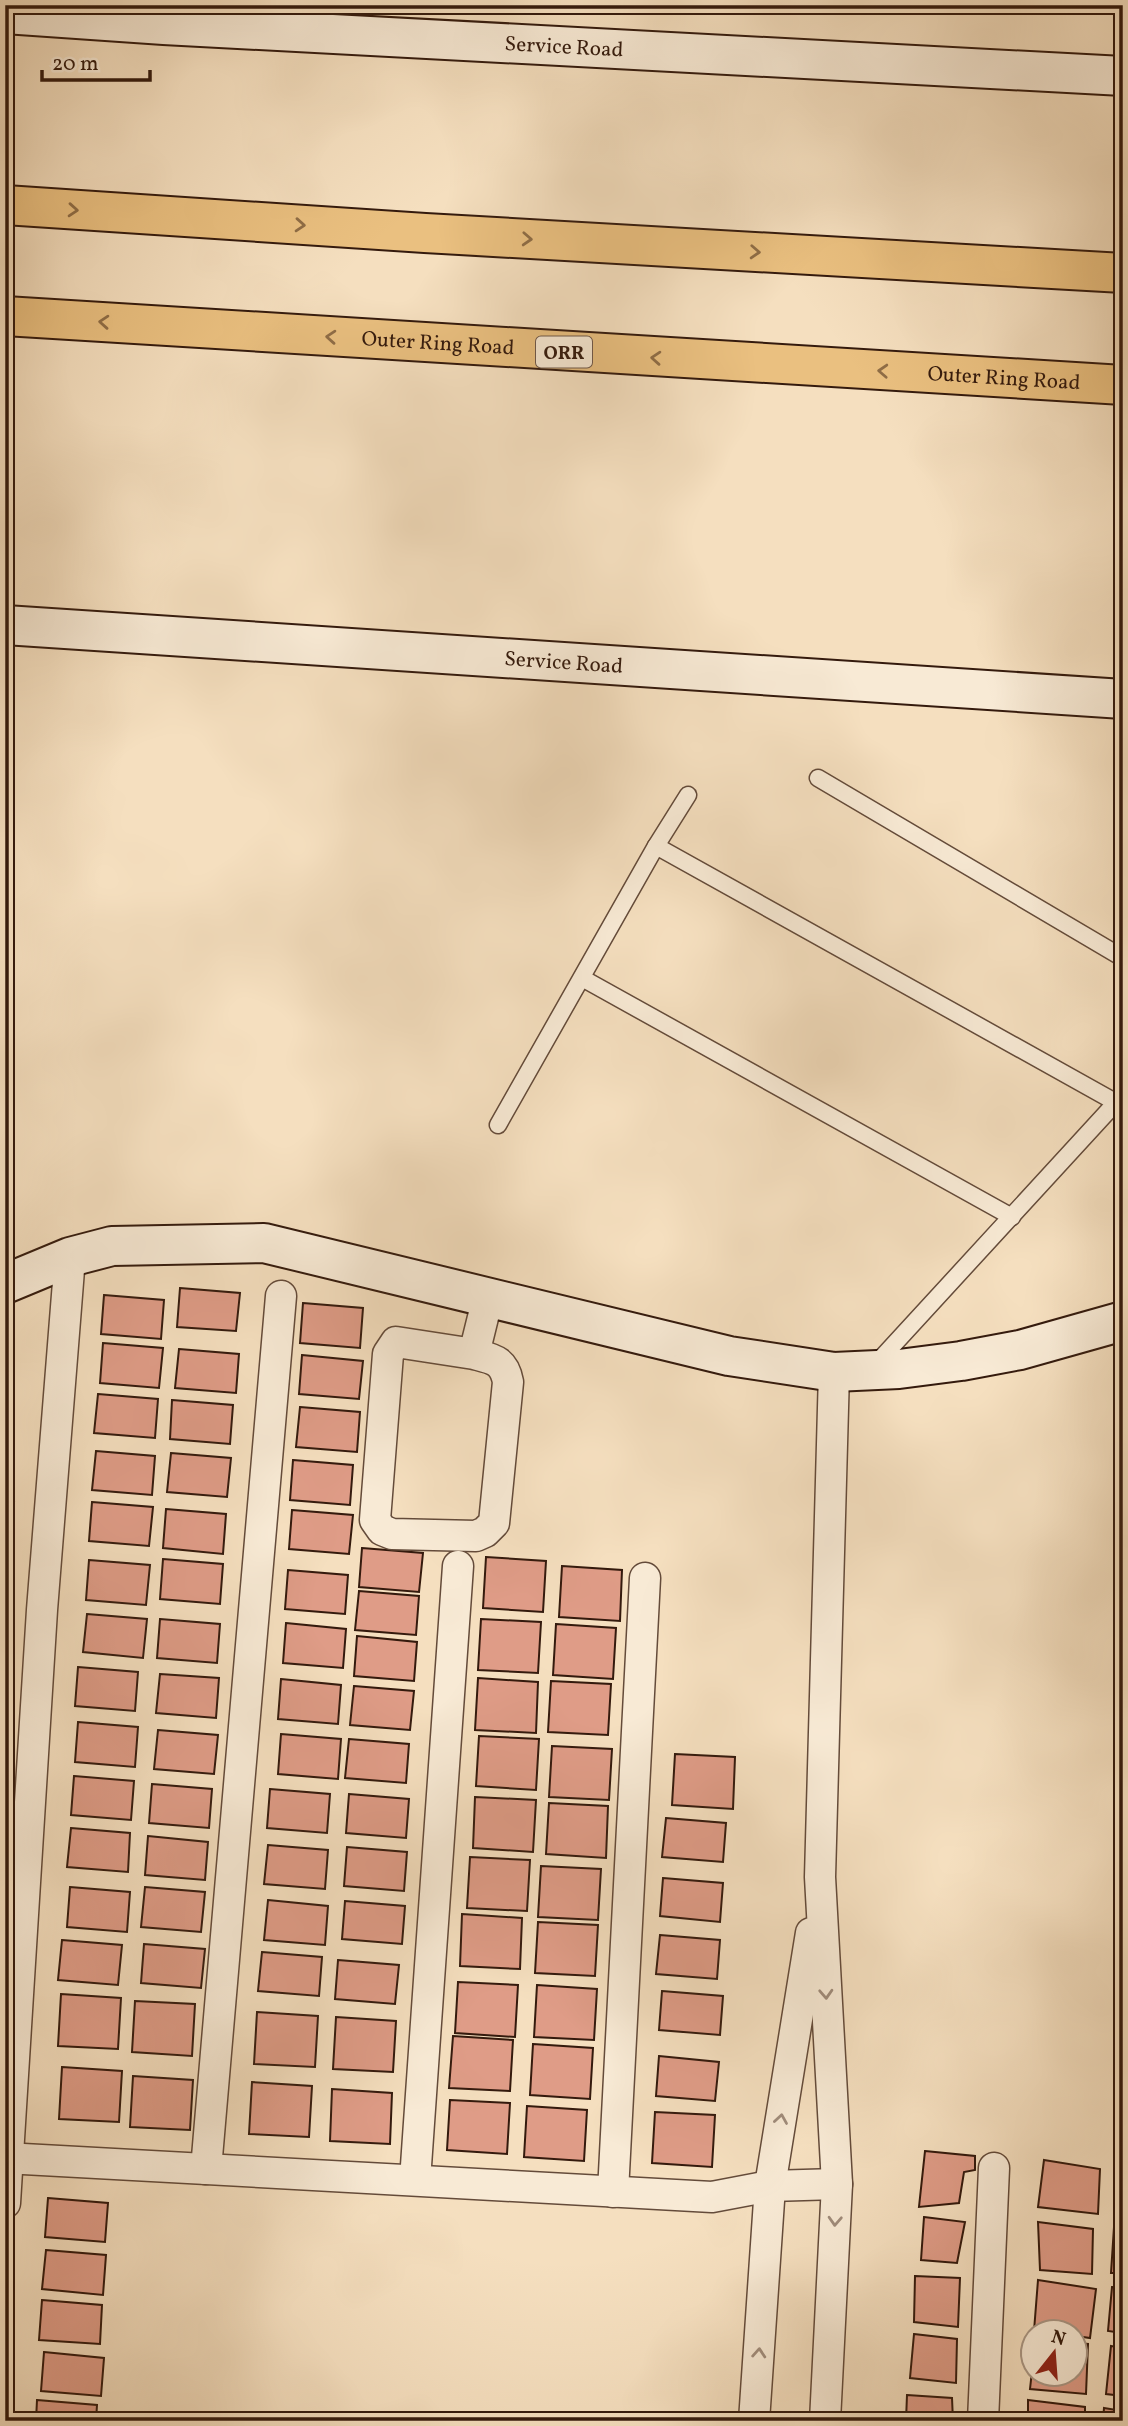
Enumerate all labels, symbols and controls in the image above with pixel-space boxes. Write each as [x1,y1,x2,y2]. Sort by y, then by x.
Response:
street label: Service Road [504,30,624,65]
scale bar [42,38,150,82]
text: 20 m [52,50,98,79]
one-way arrow [68,202,79,217]
one-way arrow [295,217,306,232]
one-way arrow [522,231,533,246]
one-way arrow [749,244,760,259]
one-way arrow [99,315,110,330]
street label: Outer Ring Road [361,325,515,363]
one-way arrow [326,330,337,345]
road number: ORR [536,336,592,368]
one-way arrow [651,350,662,365]
street label: Outer Ring Road [927,360,1081,398]
one-way arrow [878,364,889,379]
street label: Service Road [503,645,624,682]
one-way arrow [819,1989,834,2000]
one-way arrow [773,2113,788,2125]
one-way arrow [828,2216,843,2227]
north arrow [1020,2318,1090,2388]
text: N [1048,2324,1069,2353]
one-way arrow [751,2347,766,2358]

